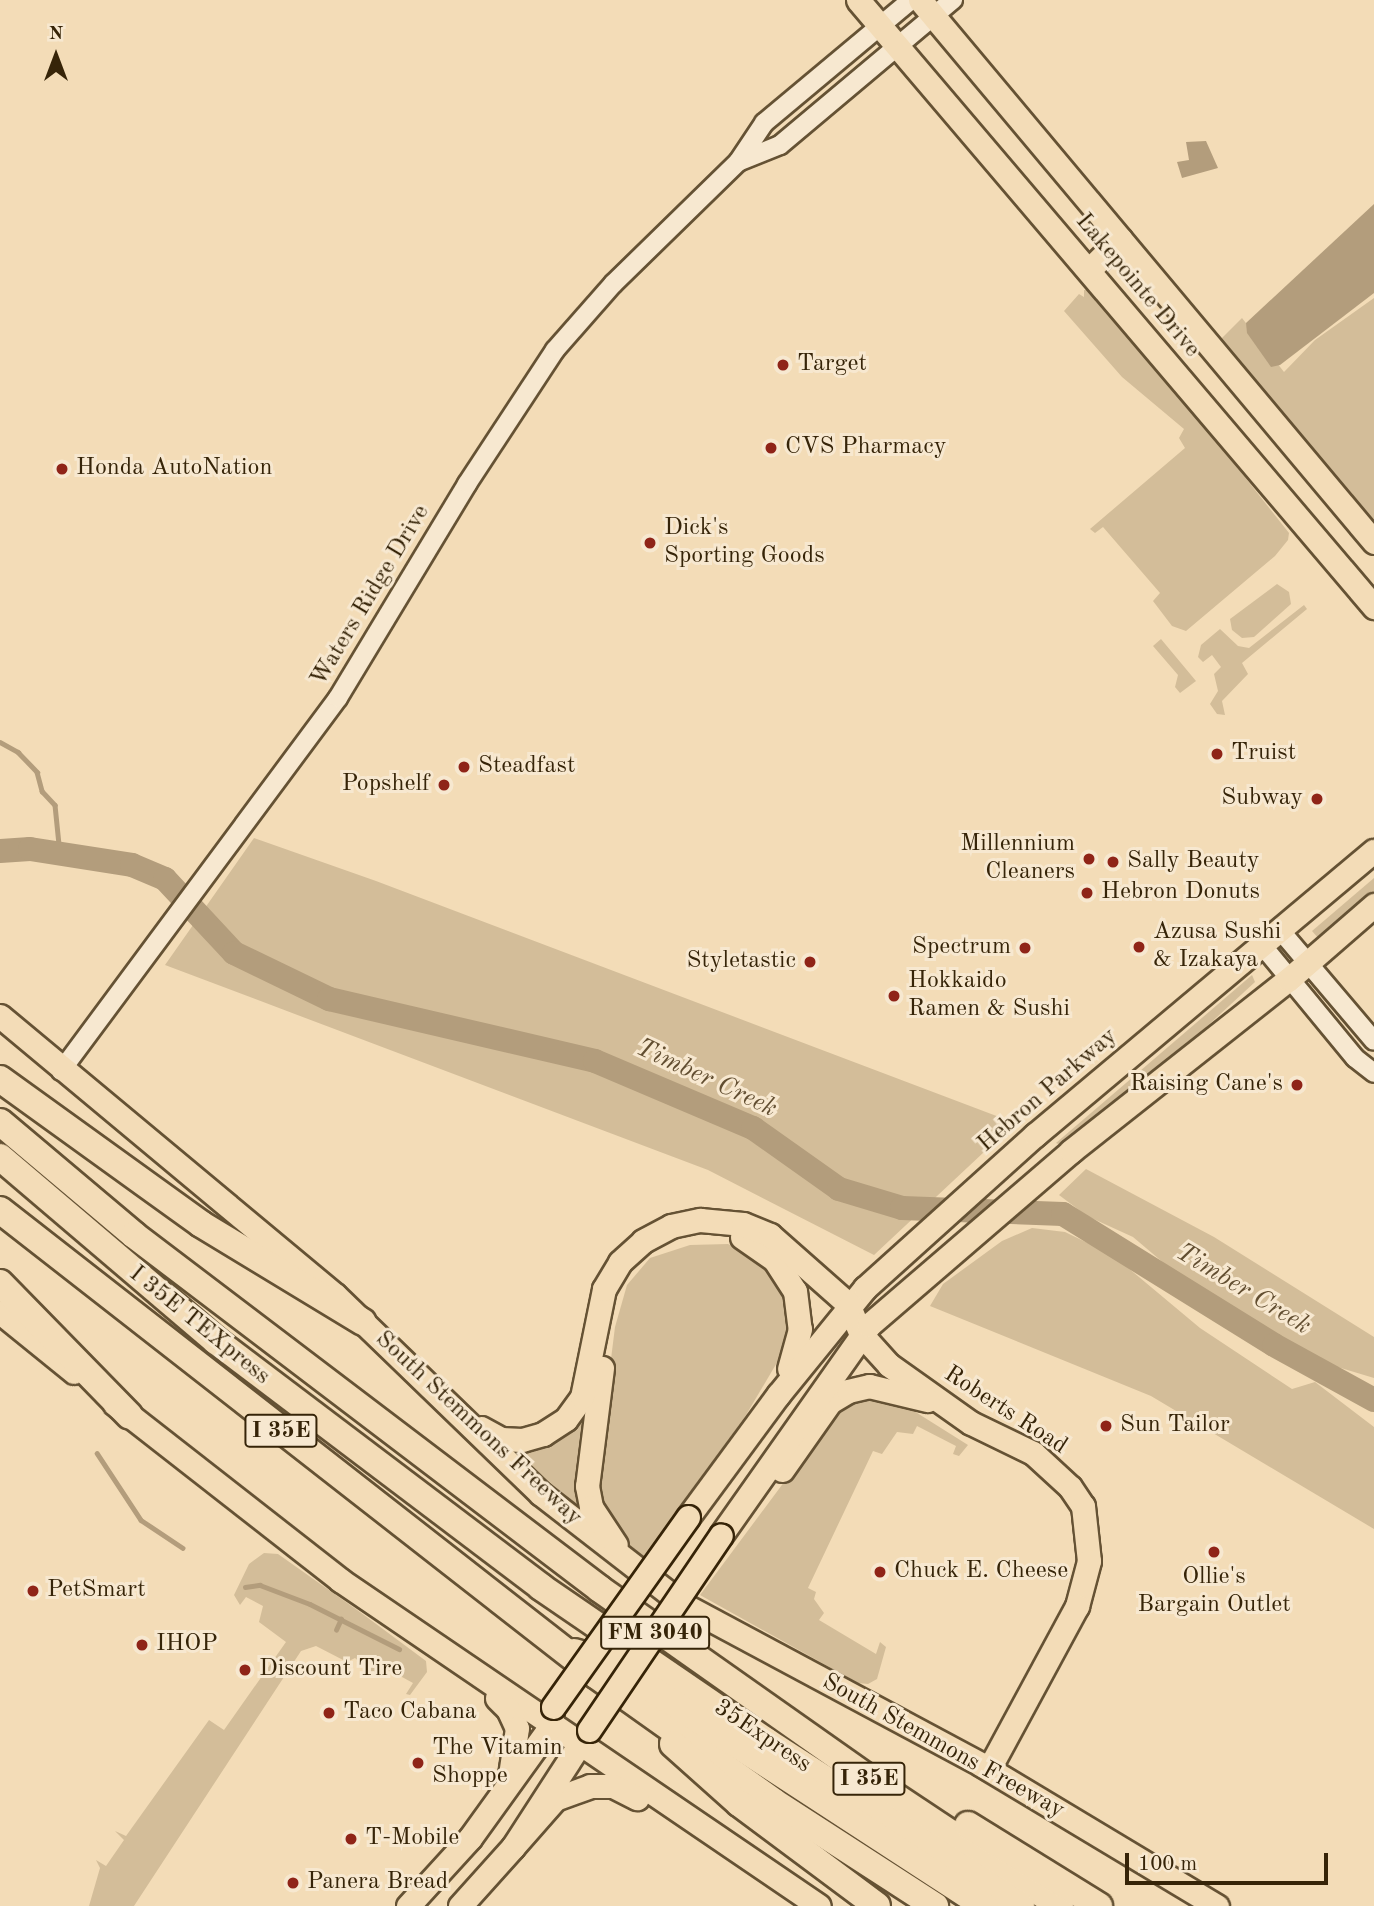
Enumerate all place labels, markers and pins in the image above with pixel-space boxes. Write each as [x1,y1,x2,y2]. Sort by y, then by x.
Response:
place label: Target [797,351,867,379]
marker: Target [775,357,791,373]
place label: CVS Pharmacy [785,434,946,462]
marker: CVS Pharmacy [763,440,779,456]
place label: Honda AutoNation [76,455,272,483]
marker: Honda AutoNation [54,461,70,477]
place label: Dick's Sporting Goods [664,515,825,571]
marker: Dick's Sporting Goods [642,535,658,551]
place label: Truist [1231,740,1296,768]
marker: Truist [1209,746,1225,762]
place label: Steadfast [478,753,575,781]
marker: Steadfast [456,759,472,775]
place label: Popshelf [342,771,430,799]
marker: Popshelf [436,777,452,793]
place label: Subway [1221,785,1303,813]
marker: Subway [1309,791,1325,807]
place label: Millennium Cleaners [960,831,1075,887]
place label: Sally Beauty [1127,848,1260,876]
marker: Millennium Cleaners [1081,851,1097,867]
marker: Sally Beauty [1105,854,1121,870]
place label: Hebron Donuts [1101,879,1260,907]
marker: Hebron Donuts [1079,885,1095,901]
place label: Azusa Sushi & Izakaya [1153,919,1281,975]
place label: Spectrum [912,934,1011,962]
marker: Azusa Sushi & Izakaya [1131,939,1147,955]
marker: Spectrum [1017,940,1033,956]
place label: Styletastic [686,948,796,976]
marker: Styletastic [802,954,818,970]
place label: Hokkaido Ramen & Sushi [908,968,1070,1024]
marker: Hokkaido Ramen & Sushi [886,988,902,1004]
place label: Raising Cane's [1130,1071,1283,1099]
marker: Raising Cane's [1289,1077,1305,1093]
place label: Sun Tailor [1120,1412,1230,1440]
marker: Sun Tailor [1098,1418,1114,1434]
marker: Ollie's Bargain Outlet [1206,1544,1222,1560]
place label: Chuck E. Cheese [894,1558,1068,1586]
marker: Chuck E. Cheese [872,1564,888,1580]
place label: Ollie's Bargain Outlet [1137,1564,1291,1620]
place label: PetSmart [47,1577,146,1605]
marker: PetSmart [25,1583,41,1599]
place label: IHOP [156,1631,217,1659]
marker: IHOP [134,1637,150,1653]
place label: Discount Tire [259,1656,402,1684]
marker: Discount Tire [237,1662,253,1678]
place label: Taco Cabana [343,1699,477,1727]
marker: Taco Cabana [321,1705,337,1721]
place label: The Vitamin Shoppe [432,1735,563,1791]
marker: The Vitamin Shoppe [410,1755,426,1771]
place label: T-Mobile [365,1825,459,1853]
marker: T-Mobile [343,1831,359,1847]
place label: Panera Bread [307,1869,448,1897]
marker: Panera Bread [285,1875,301,1891]

